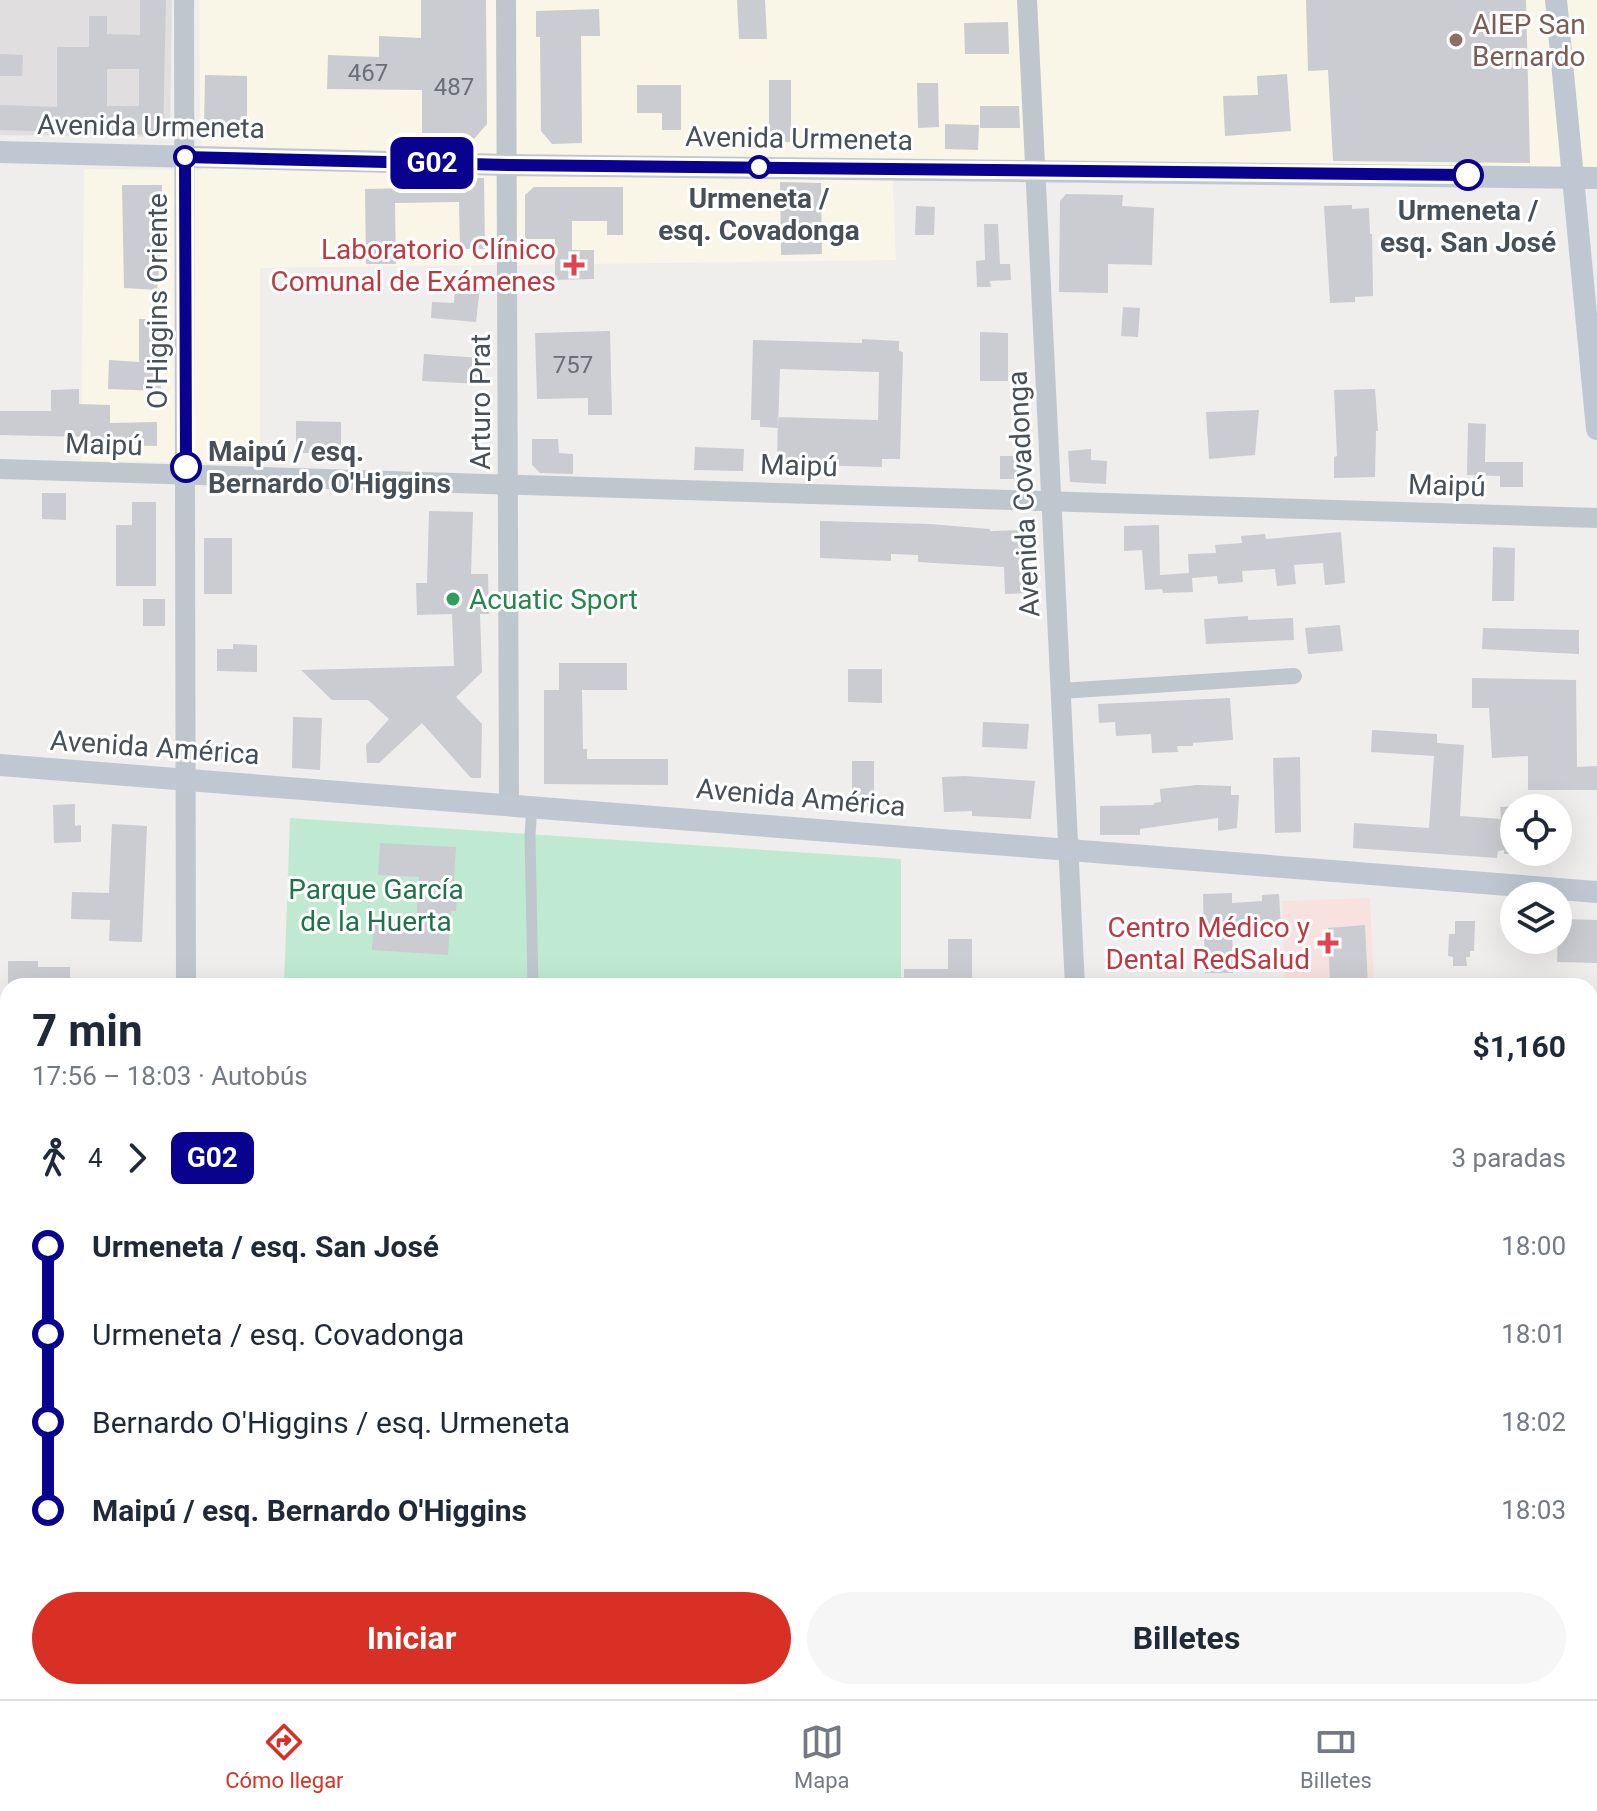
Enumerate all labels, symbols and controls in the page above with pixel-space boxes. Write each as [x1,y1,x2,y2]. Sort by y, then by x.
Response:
place label: AIEP San Bernardo [1472,8,1586,73]
marker: AIEP San Bernardo [1447,31,1465,49]
house number: 467 [348,59,388,87]
house number: 487 [434,73,474,101]
street label: Avenida Urmeneta [37,108,265,145]
street label: Avenida Urmeneta [685,120,913,157]
line badge: G02 [386,137,478,189]
unlabelled marker [174,146,196,168]
text: G02 [406,146,458,179]
marker: Urmeneta / esq. Covadonga [748,156,770,178]
marker: Urmeneta / esq. San José [1453,160,1483,190]
place label: Urmeneta / esq. Covadonga [658,182,860,247]
street label: O'Higgins Oriente [141,193,174,409]
place label: Urmeneta / esq. San José [1380,194,1556,259]
place label: Laboratorio Clínico Comunal de Exámenes [271,233,556,298]
marker: Laboratorio Clínico Comunal de Exámenes [563,254,585,276]
street label: Arturo Prat [464,334,497,470]
house number: 757 [553,351,593,379]
street label: Avenida Covadonga [1001,370,1046,618]
street label: Maipú [65,427,143,462]
place label: Maipú / esq. Bernardo O'Higgins [208,435,451,500]
street label: Maipú [760,448,838,483]
marker: Maipú / esq. Bernardo O'Higgins [171,452,201,482]
street label: Maipú [1408,468,1486,503]
place label: Acuatic Sport [469,583,638,616]
marker: Acuatic Sport [444,590,462,608]
street label: Avenida América [49,724,261,771]
street label: Avenida América [695,772,907,823]
map controls [1500,794,1572,954]
button: locate [1500,794,1572,866]
park label: Parque García de la Huerta [288,873,464,938]
button: layers [1500,882,1572,954]
place label: Centro Médico y Dental RedSalud [1105,911,1310,976]
marker: Centro Médico y Dental RedSalud [1317,932,1339,954]
text: 7 min [32,1005,143,1057]
text: $1,160 [1473,1029,1566,1064]
text: 17:56 – 18:03 · Autobús [32,1061,308,1091]
icon: walk [32,1136,76,1180]
icon: forward [115,1136,159,1180]
text: G02 [187,1141,238,1174]
text: 4 [88,1143,103,1173]
text: 3 paradas [1452,1143,1566,1173]
text: Urmeneta / esq. San José [92,1229,439,1264]
text: 18:00 [1501,1231,1566,1261]
text: Urmeneta / esq. Covadonga [92,1317,464,1352]
text: 18:01 [1501,1319,1566,1349]
text: Bernardo O'Higgins / esq. Urmeneta [92,1405,570,1440]
text: 18:02 [1501,1407,1566,1437]
text: Maipú / esq. Bernardo O'Higgins [92,1493,527,1528]
text: 18:03 [1501,1495,1566,1525]
button: Iniciar [32,1592,791,1684]
button: Billetes [807,1592,1566,1684]
tab: Cómo llegar [225,1720,344,1793]
tab: Mapa [794,1720,850,1793]
tab: Billetes [1300,1720,1372,1793]

